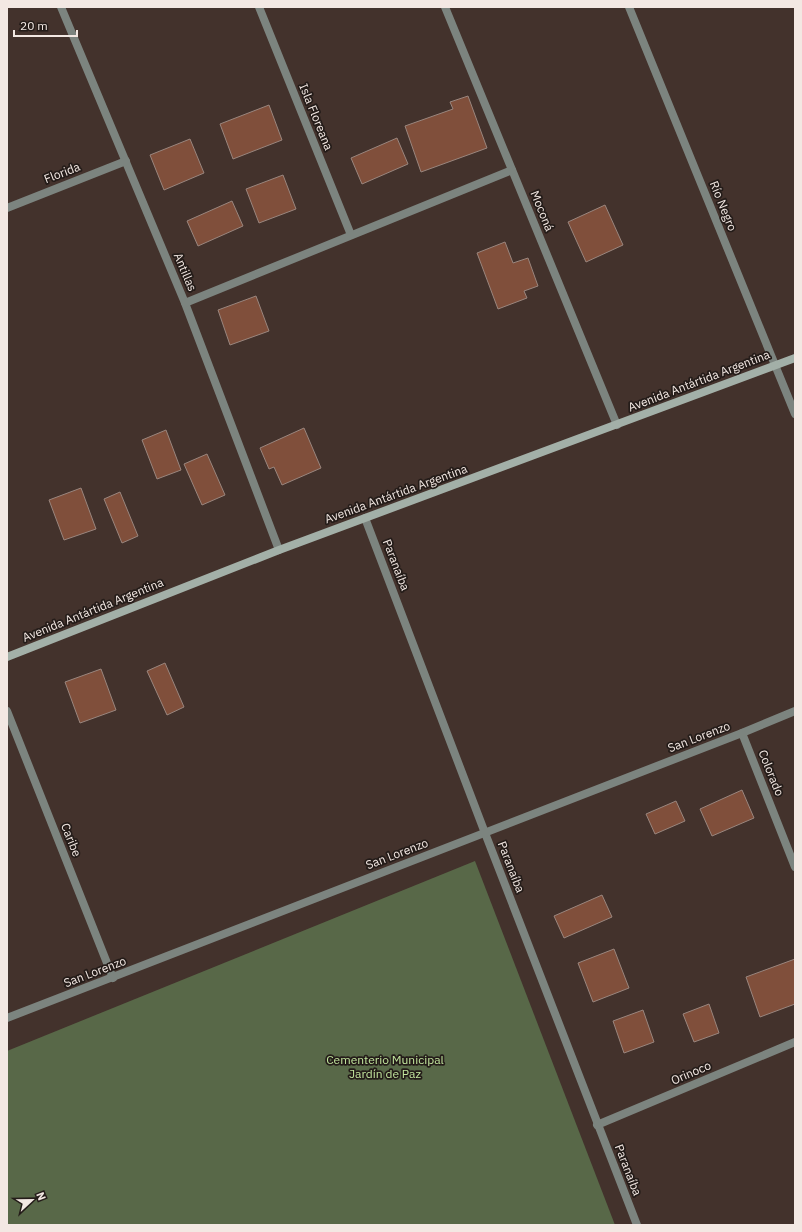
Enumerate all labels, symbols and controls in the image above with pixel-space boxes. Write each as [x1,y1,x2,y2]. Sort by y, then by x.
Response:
scale bar [14,12,77,38]
text: 20 m [20,18,48,33]
street label: Isla Floreana [296,81,337,153]
street label: Florida [42,159,83,186]
street label: Río Negro [707,179,740,233]
street label: Moconá [528,188,558,234]
street label: Antillas [171,250,200,293]
street label: Avenida Antártida Argentina [626,346,772,415]
street label: Avenida Antártida Argentina [322,460,470,526]
street label: Paranaíba [380,537,413,593]
street label: Avenida Antártida Argentina [20,574,166,645]
street label: San Lorenzo [666,718,732,755]
street label: Colorado [755,747,788,798]
street label: Caribe [58,821,85,859]
street label: San Lorenzo [364,835,430,872]
street label: Paranaíba [495,839,528,895]
street label: San Lorenzo [62,953,128,990]
park label: Cementerio Municipal Jardín de Paz [326,1052,444,1081]
street label: Orinoco [668,1057,713,1088]
street label: Paranaíba [612,1142,645,1198]
north arrow [12,1180,52,1220]
text: N [33,1190,49,1203]

